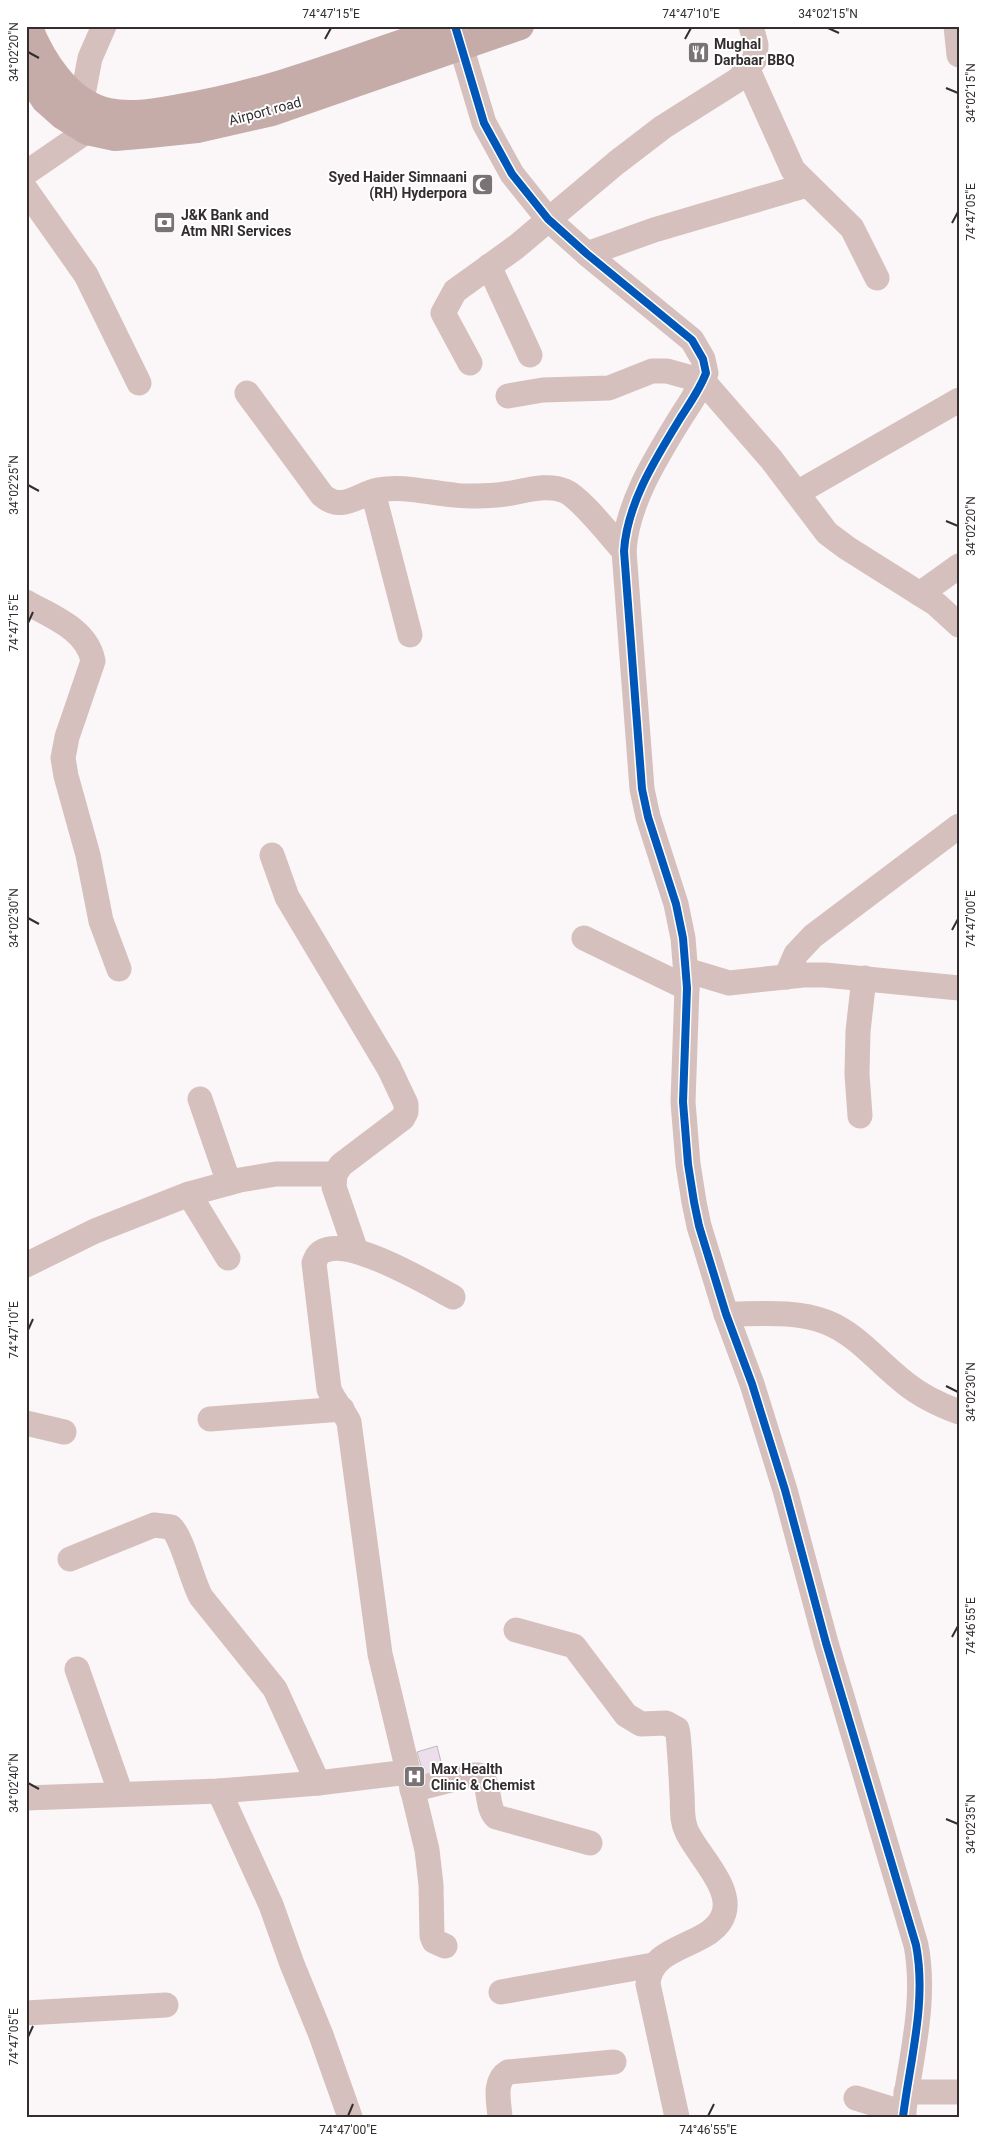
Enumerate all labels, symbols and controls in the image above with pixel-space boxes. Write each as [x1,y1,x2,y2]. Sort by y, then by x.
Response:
text: 74°47'15"E [302,7,360,21]
text: 74°47'10"E [662,7,720,21]
text: 34°02'15"N [798,7,858,21]
text: 34°02'20"N [7,22,21,82]
place label: Mughal Darbaar BBQ [714,36,795,68]
restaurant icon: Mughal Darbaar BBQ [686,40,710,64]
text: 34°02'15"N [964,63,978,123]
street label: Airport road [227,94,303,128]
place label: Syed Haider Simnaani (RH) Hyderpora [329,169,467,202]
mosque icon: Syed Haider Simnaani (RH) Hyderpora [471,173,495,197]
text: 74°47'05"E [964,183,978,241]
place label: J&K Bank and Atm NRI Services [181,207,291,239]
bank icon: J&K Bank and Atm NRI Services [153,211,177,235]
text: 34°02'25"N [7,455,21,515]
text: 34°02'20"N [964,496,978,556]
text: 74°47'15"E [7,594,21,652]
text: 34°02'30"N [7,888,21,948]
text: 74°47'00"E [964,890,978,948]
text: 74°47'10"E [7,1301,21,1359]
text: 34°02'30"N [964,1362,978,1422]
text: 74°46'55"E [964,1597,978,1655]
text: 34°02'40"N [7,1753,21,1813]
place label: Max Health Clinic & Chemist [431,1761,535,1793]
hospital icon: Max Health Clinic & Chemist [403,1765,427,1789]
text: 34°02'35"N [964,1794,978,1854]
text: 74°47'05"E [7,2008,21,2066]
text: 74°47'00"E [319,2123,377,2137]
text: 74°46'55"E [679,2123,737,2137]

